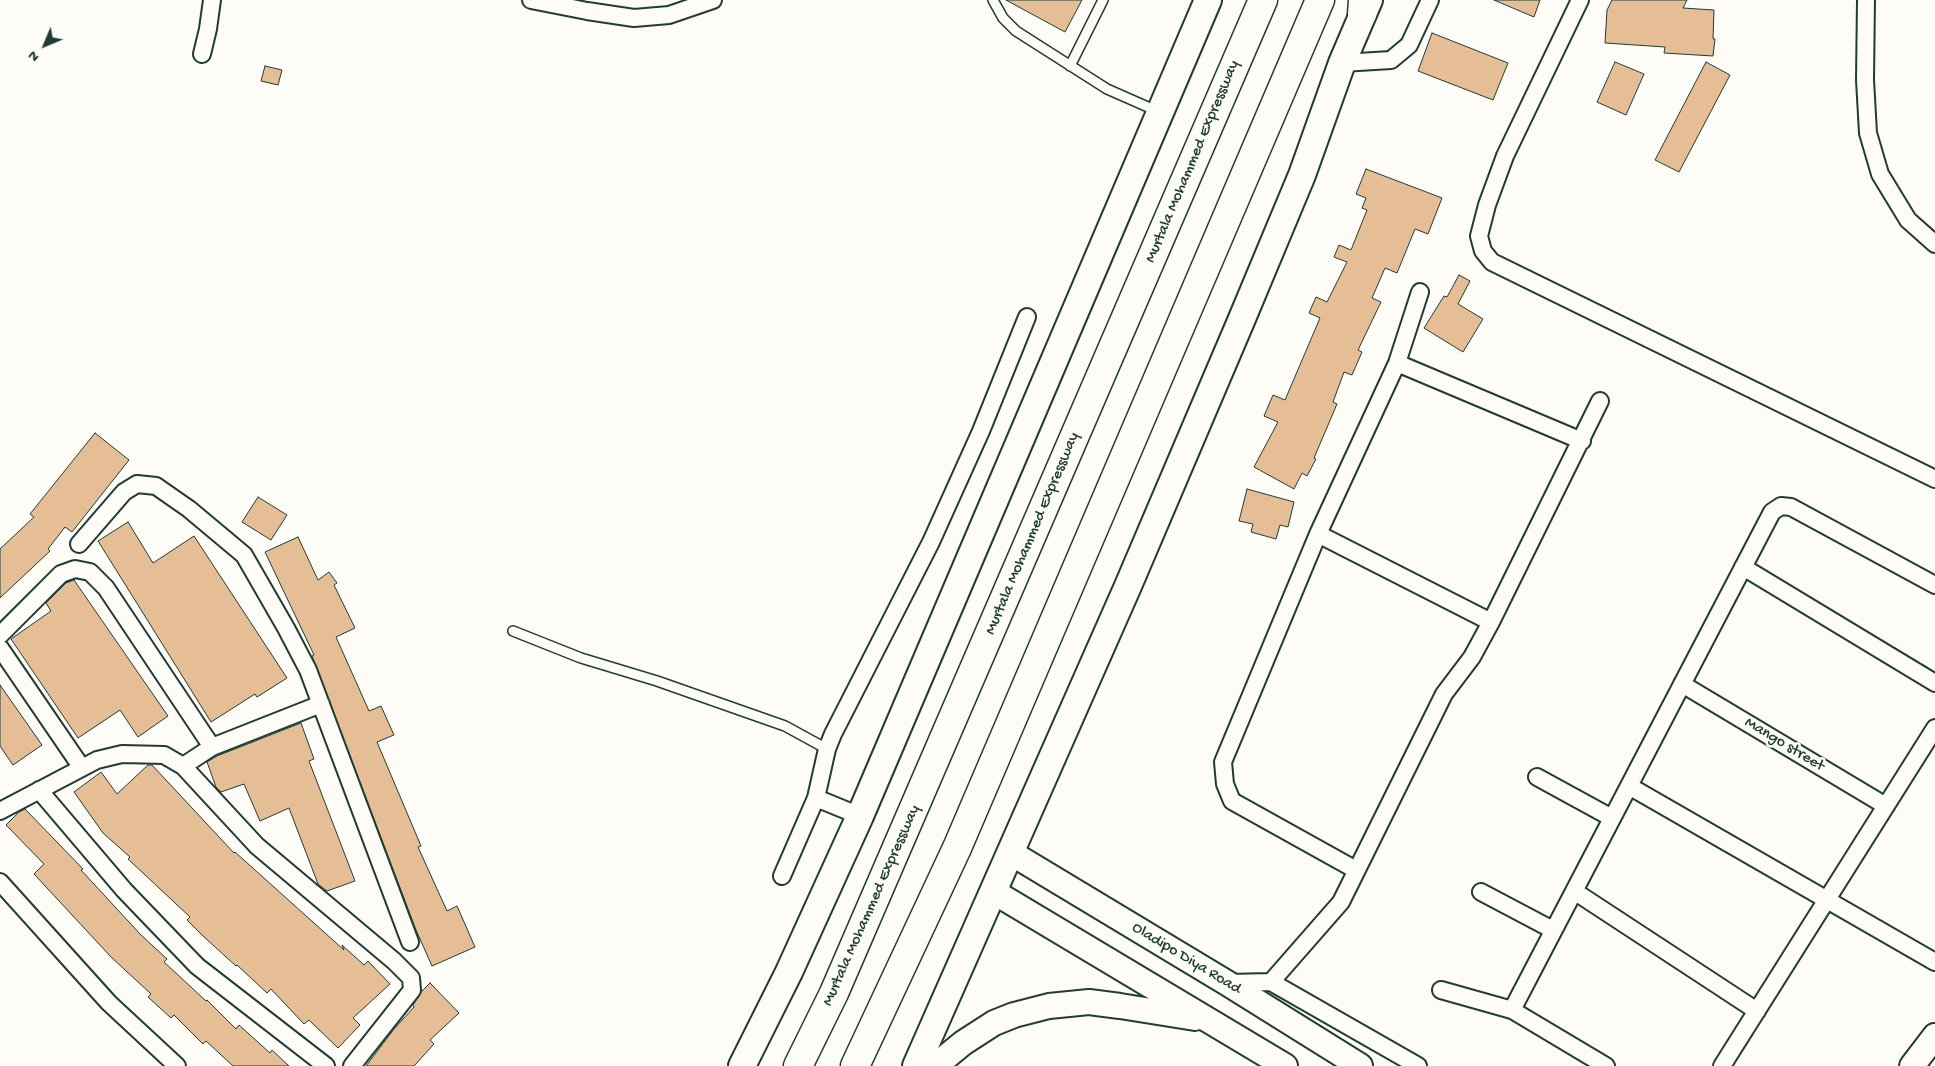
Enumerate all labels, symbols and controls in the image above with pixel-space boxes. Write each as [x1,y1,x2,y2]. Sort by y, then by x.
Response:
north arrow [20,20,70,70]
text: N [25,47,43,65]
street label: Murtala Mohammed Expressway [1142,58,1244,266]
street label: Murtala Mohammed Expressway [982,430,1084,638]
street label: Mango street [1741,714,1827,776]
street label: Murtala Mohammed Expressway [819,803,925,1009]
street label: Oladipo Diya Road [1128,919,1244,999]

